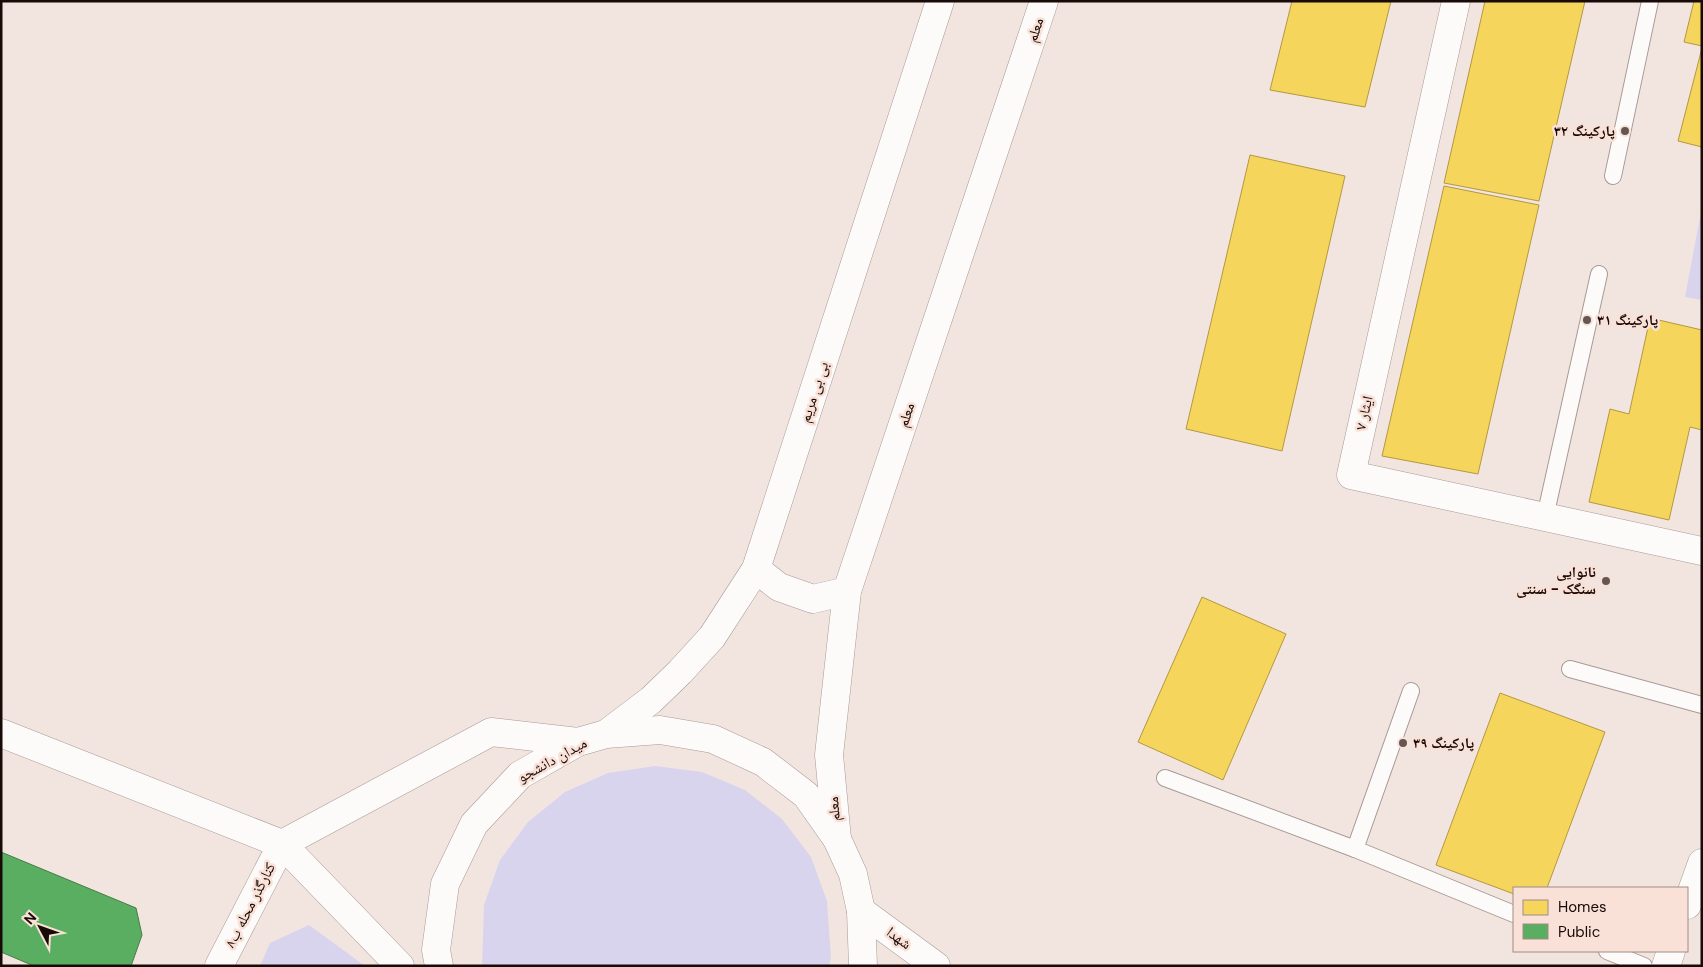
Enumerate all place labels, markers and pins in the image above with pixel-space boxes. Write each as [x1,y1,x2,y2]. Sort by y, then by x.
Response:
place label: پارکینگ ۳۲ [1554,121,1615,141]
marker: پارکینگ ۳۲ [1619,125,1631,137]
place label: پارکینگ ۳۱ [1597,310,1658,330]
marker: پارکینگ ۳۱ [1581,314,1593,326]
place label: نانوایی سنگک - سنتی [1516,562,1596,599]
marker: نانوایی سنگک - سنتی [1600,575,1612,587]
place label: پارکینگ ۳۹ [1413,733,1474,753]
marker: پارکینگ ۳۹ [1397,737,1409,749]

